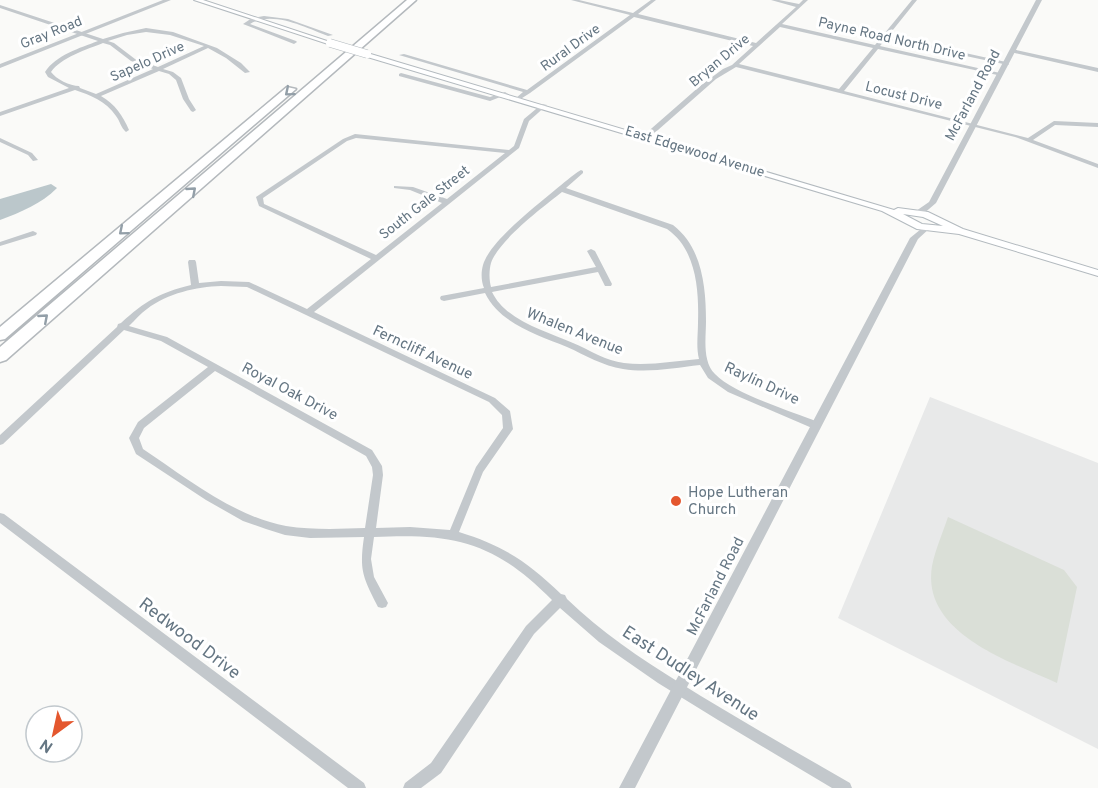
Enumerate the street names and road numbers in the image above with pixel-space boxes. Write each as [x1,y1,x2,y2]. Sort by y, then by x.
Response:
street label: Gray Road [18,13,85,53]
street label: Payne Road North Drive [816,14,967,65]
street label: Rural Drive [538,21,604,76]
street label: Bryan Drive [686,31,754,91]
street label: Sapelo Drive [108,38,187,86]
street label: McFarland Road [942,47,1004,144]
street label: Locust Drive [863,79,944,114]
street label: East Edgewood Avenue [623,123,766,182]
street label: South Gale Street [376,163,474,244]
street label: Whalen Avenue [523,304,626,360]
street label: Ferncliff Avenue [369,322,475,385]
street label: Royal Oak Drive [238,359,341,426]
street label: Raylin Drive [721,359,802,410]
street label: McFarland Road [683,534,749,639]
street label: Redwood Drive [133,593,245,685]
street label: East Dudley Avenue [617,621,763,727]

